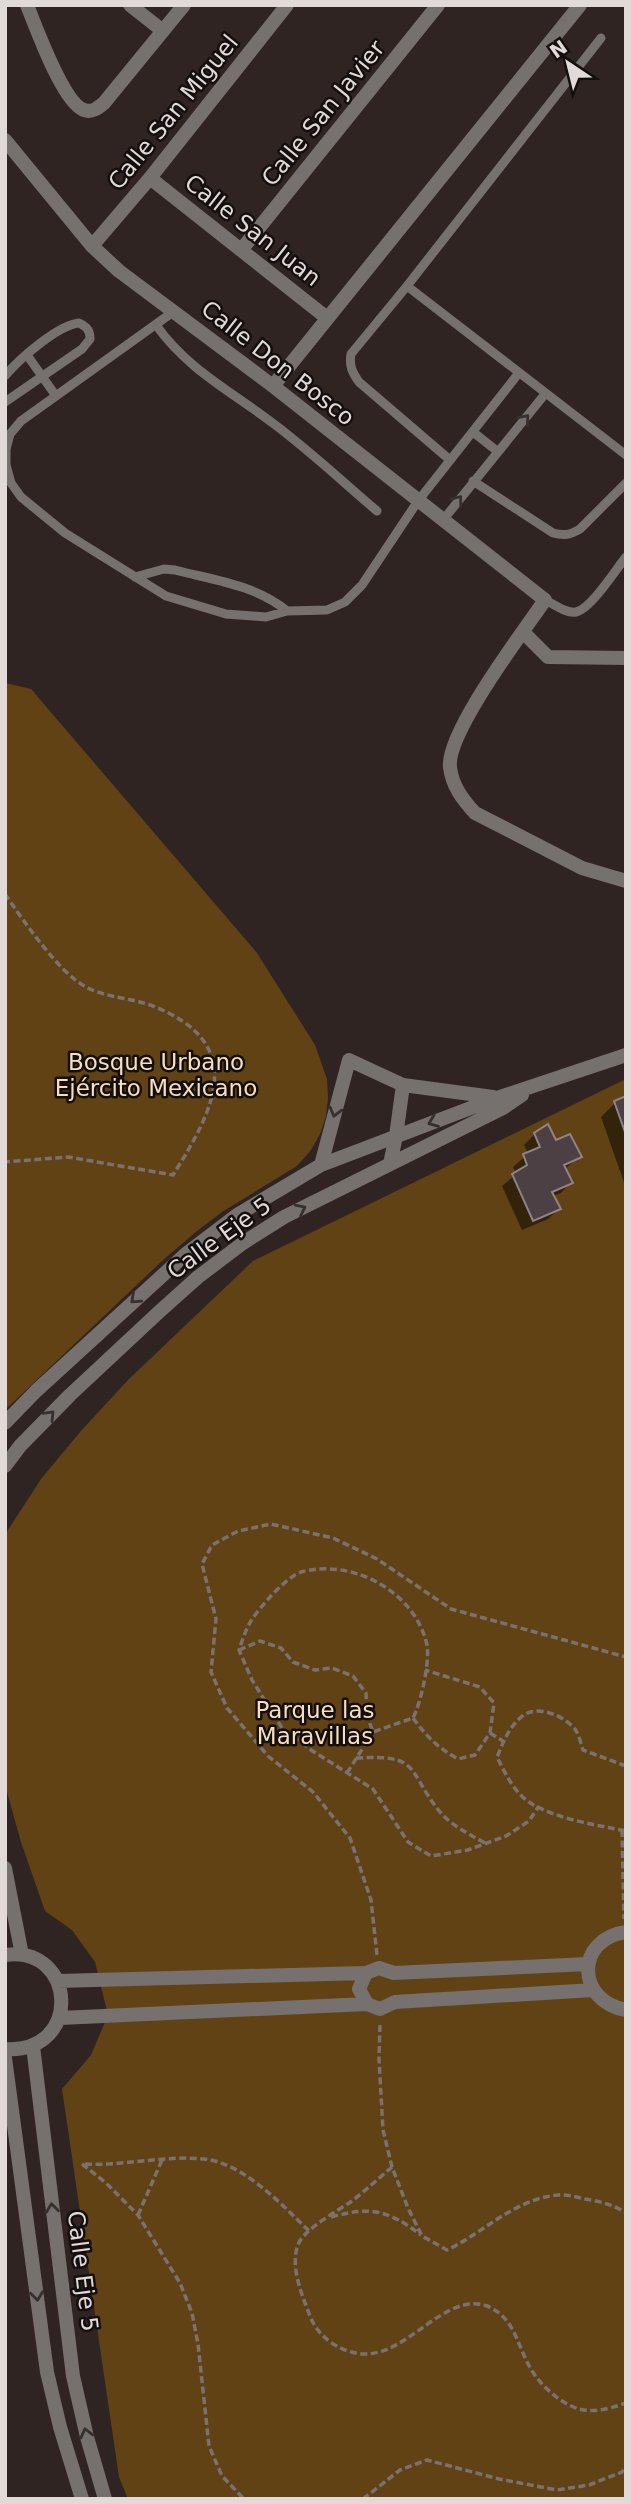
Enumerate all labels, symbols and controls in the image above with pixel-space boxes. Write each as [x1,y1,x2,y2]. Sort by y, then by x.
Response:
north arrow [533,28,603,98]
street label: Calle San Miguel [103,30,243,194]
street label: Calle San Javier [256,35,390,191]
text: N [545,36,571,63]
street label: Calle San Juan [180,169,326,291]
street label: Calle Don Bosco [196,295,360,431]
one-way arrow [517,414,529,427]
one-way arrow [449,496,462,508]
park label: Bosque Urbano Ejército Mexicano [55,1049,257,1101]
one-way arrow [329,1106,343,1118]
one-way arrow [428,1114,440,1128]
street label: Calle Eje 5 [162,1192,276,1284]
one-way arrow [294,1203,306,1217]
one-way arrow [130,1290,143,1303]
one-way arrow [42,1410,55,1423]
park label: Parque las Maravillas [255,1697,375,1749]
one-way arrow [45,2203,60,2214]
street label: Calle Eje 5 [63,2209,103,2333]
one-way arrow [29,2290,44,2301]
one-way arrow [80,2427,94,2439]

